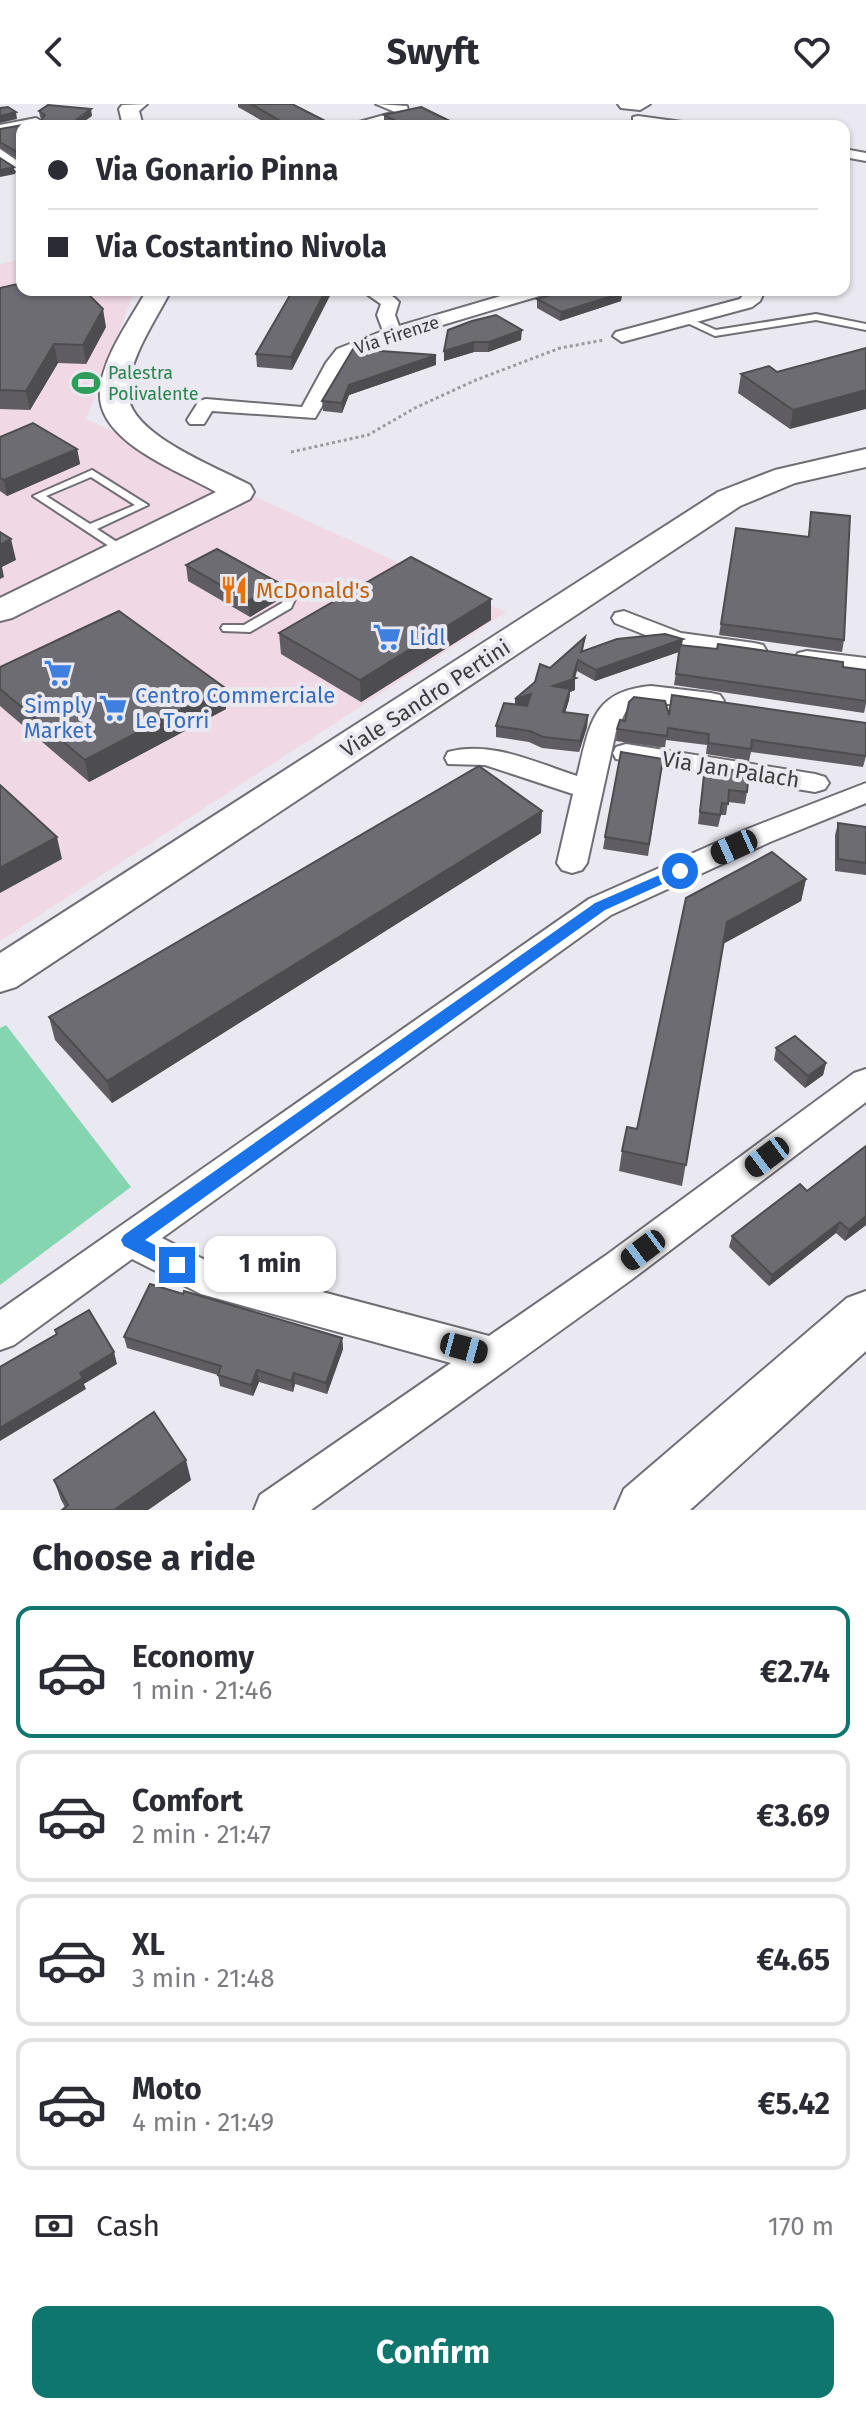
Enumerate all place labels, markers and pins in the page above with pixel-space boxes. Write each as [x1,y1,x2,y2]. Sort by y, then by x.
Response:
place label: Palestra Polivalente [108,362,199,405]
sports icon: Palestra Polivalente [71,368,101,398]
restaurant icon: McDonald's [219,575,249,605]
place label: McDonald's [256,577,370,604]
supermarket icon: Lidl [372,622,402,652]
place label: Lidl [409,624,446,651]
supermarket icon: Simply Market [43,658,73,688]
place label: Centro Commerciale Le Torri [135,682,335,734]
place label: Simply Market [24,692,92,744]
supermarket icon: Centro Commerciale Le Torri [98,693,128,723]

